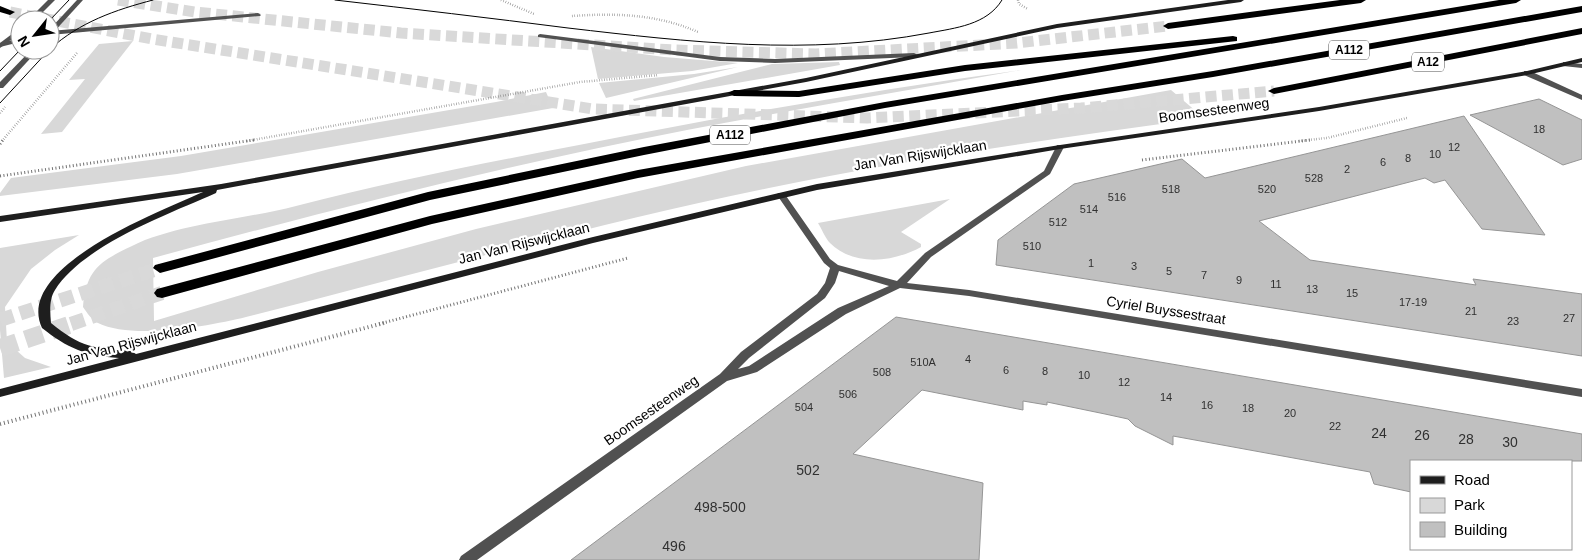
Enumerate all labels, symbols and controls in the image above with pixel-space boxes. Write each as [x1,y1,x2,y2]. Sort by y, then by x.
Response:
north arrow [10,10,60,60]
text: N [14,33,33,50]
road number: A112 [1329,40,1369,60]
road number: A12 [1412,52,1444,72]
street label: Boomsesteenweg [1158,94,1270,126]
house number: 18 [1533,123,1545,135]
road number: A112 [710,126,750,144]
street label: Jan Van Rijswijcklaan [852,137,988,173]
house number: 12 [1448,141,1460,153]
house number: 10 [1429,148,1441,160]
house number: 8 [1405,152,1411,164]
house number: 6 [1380,156,1386,168]
house number: 2 [1344,163,1350,175]
house number: 528 [1305,172,1323,184]
house number: 518 [1162,183,1180,195]
house number: 520 [1258,183,1276,195]
house number: 516 [1108,191,1126,203]
house number: 514 [1080,203,1098,215]
house number: 512 [1049,216,1067,228]
street label: Jan Van Rijswijcklaan [457,219,591,267]
house number: 510 [1023,240,1041,252]
house number: 1 [1088,257,1094,269]
house number: 3 [1131,260,1137,272]
house number: 5 [1166,265,1172,277]
house number: 7 [1201,269,1207,281]
house number: 9 [1236,274,1242,286]
house number: 11 [1270,278,1282,290]
house number: 13 [1306,283,1318,295]
house number: 15 [1346,287,1358,299]
street label: Cyriel Buyssestraat [1105,293,1227,327]
house number: 17-19 [1399,296,1427,308]
house number: 21 [1465,305,1477,317]
house number: 27 [1563,312,1575,324]
house number: 23 [1507,315,1519,327]
street label: Jan Van Rijswijcklaan [64,318,198,368]
house number: 4 [965,353,971,365]
house number: 510A [910,356,937,368]
house number: 6 [1003,364,1009,376]
house number: 8 [1042,365,1048,377]
house number: 508 [873,366,891,378]
house number: 10 [1078,369,1090,381]
street label: Boomsesteenweg [601,372,701,448]
house number: 12 [1118,376,1130,388]
house number: 506 [839,388,857,400]
house number: 14 [1160,391,1172,403]
house number: 16 [1201,399,1213,411]
house number: 504 [795,401,813,413]
house number: 18 [1242,402,1254,414]
house number: 20 [1284,407,1296,419]
house number: 22 [1329,420,1341,432]
house number: 24 [1371,425,1387,441]
house number: 26 [1414,427,1430,443]
house number: 28 [1458,431,1474,447]
house number: 30 [1502,434,1518,450]
legend [1410,460,1572,550]
house number: 502 [796,462,820,478]
text: Road [1454,471,1490,488]
text: Park [1454,496,1485,513]
house number: 498-500 [694,499,746,515]
text: Building [1454,521,1507,538]
house number: 496 [662,538,686,554]

